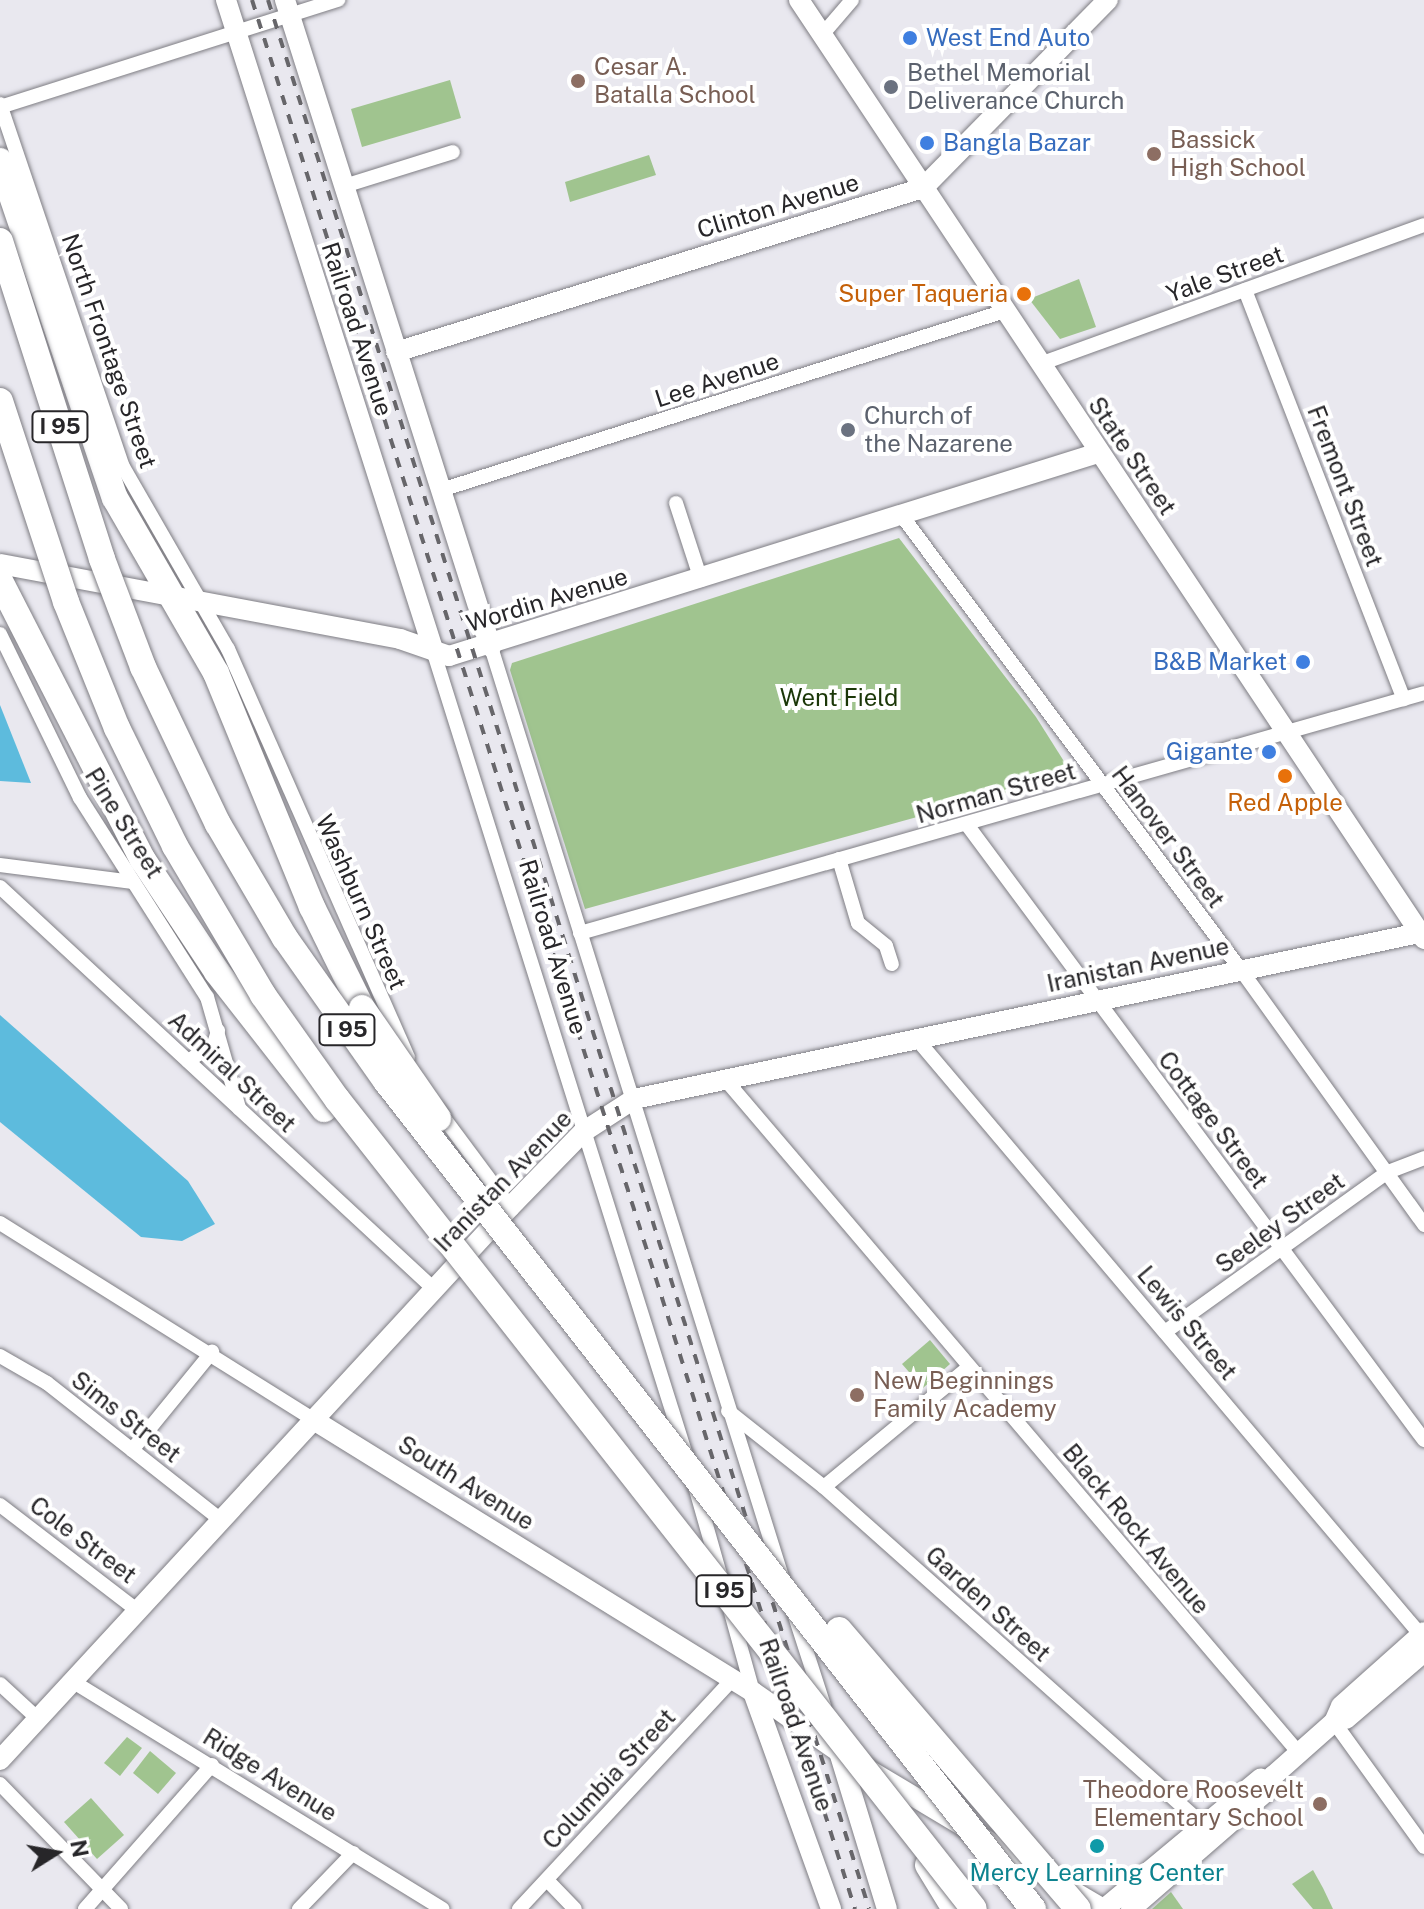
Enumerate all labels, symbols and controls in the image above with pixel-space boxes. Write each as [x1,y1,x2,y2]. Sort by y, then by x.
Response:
place label: West End Auto [926,24,1090,52]
marker: West End Auto [901,29,919,47]
place label: Cesar A. Batalla School [594,53,756,109]
place label: Bethel Memorial Deliverance Church [907,59,1125,115]
marker: Cesar A. Batalla School [569,72,587,90]
marker: Bethel Memorial Deliverance Church [882,78,900,96]
place label: Bassick High School [1170,126,1306,182]
place label: Bangla Bazar [943,129,1091,157]
marker: Bangla Bazar [918,134,936,152]
marker: Bassick High School [1145,145,1163,163]
street label: Clinton Avenue [694,168,862,244]
street label: North Frontage Street [55,230,163,472]
street label: Railroad Avenue [315,238,399,420]
street label: Yale Street [1163,240,1287,308]
place label: Super Taqueria [838,280,1008,308]
marker: Super Taqueria [1015,285,1033,303]
street label: Lee Avenue [651,346,783,414]
street label: State Street [1082,392,1182,520]
street label: Fremont Street [1301,401,1389,571]
place label: Church of the Nazarene [864,402,1013,458]
road number: I 95 [30,409,90,445]
marker: Church of the Nazarene [839,421,857,439]
street label: Wordin Avenue [463,562,631,638]
place label: B&B Market [1153,648,1287,676]
marker: B&B Market [1294,653,1312,671]
park label: Went Field [780,684,898,712]
place label: Gigante [1166,738,1253,766]
marker: Gigante [1260,743,1278,761]
street label: Norman Street [913,756,1079,830]
street label: Hanover Street [1105,761,1231,913]
street label: Pine Street [79,762,169,884]
marker: Red Apple [1276,767,1294,785]
place label: Red Apple [1227,789,1343,817]
street label: Washburn Street [310,810,412,994]
street label: Railroad Avenue [513,856,593,1038]
street label: Iranistan Avenue [1044,932,1232,998]
street label: Admiral Street [162,1006,302,1138]
road number: I 95 [317,1012,377,1048]
street label: Cottage Street [1152,1046,1274,1194]
street label: Iranistan Avenue [428,1104,578,1258]
street label: Seeley Street [1210,1167,1350,1279]
street label: Lewis Street [1131,1260,1243,1386]
street label: Sims Street [66,1365,186,1469]
place label: New Beginnings Family Academy [873,1367,1057,1423]
marker: New Beginnings Family Academy [848,1386,866,1404]
street label: South Avenue [393,1430,539,1536]
street label: Black Rock Avenue [1057,1438,1215,1620]
street label: Cole Street [24,1491,142,1589]
street label: Garden Street [920,1541,1056,1667]
road number: I 95 [694,1573,754,1609]
street label: Railroad Avenue [753,1635,839,1815]
street label: Columbia Street [537,1703,681,1855]
street label: Ridge Avenue [198,1722,342,1828]
place label: Theodore Roosevelt Elementary School [1083,1776,1304,1832]
marker: Theodore Roosevelt Elementary School [1311,1795,1329,1813]
north arrow [16,1813,96,1893]
text: N [65,1837,94,1859]
marker: Mercy Learning Center [1088,1837,1106,1855]
place label: Mercy Learning Center [970,1859,1224,1887]

